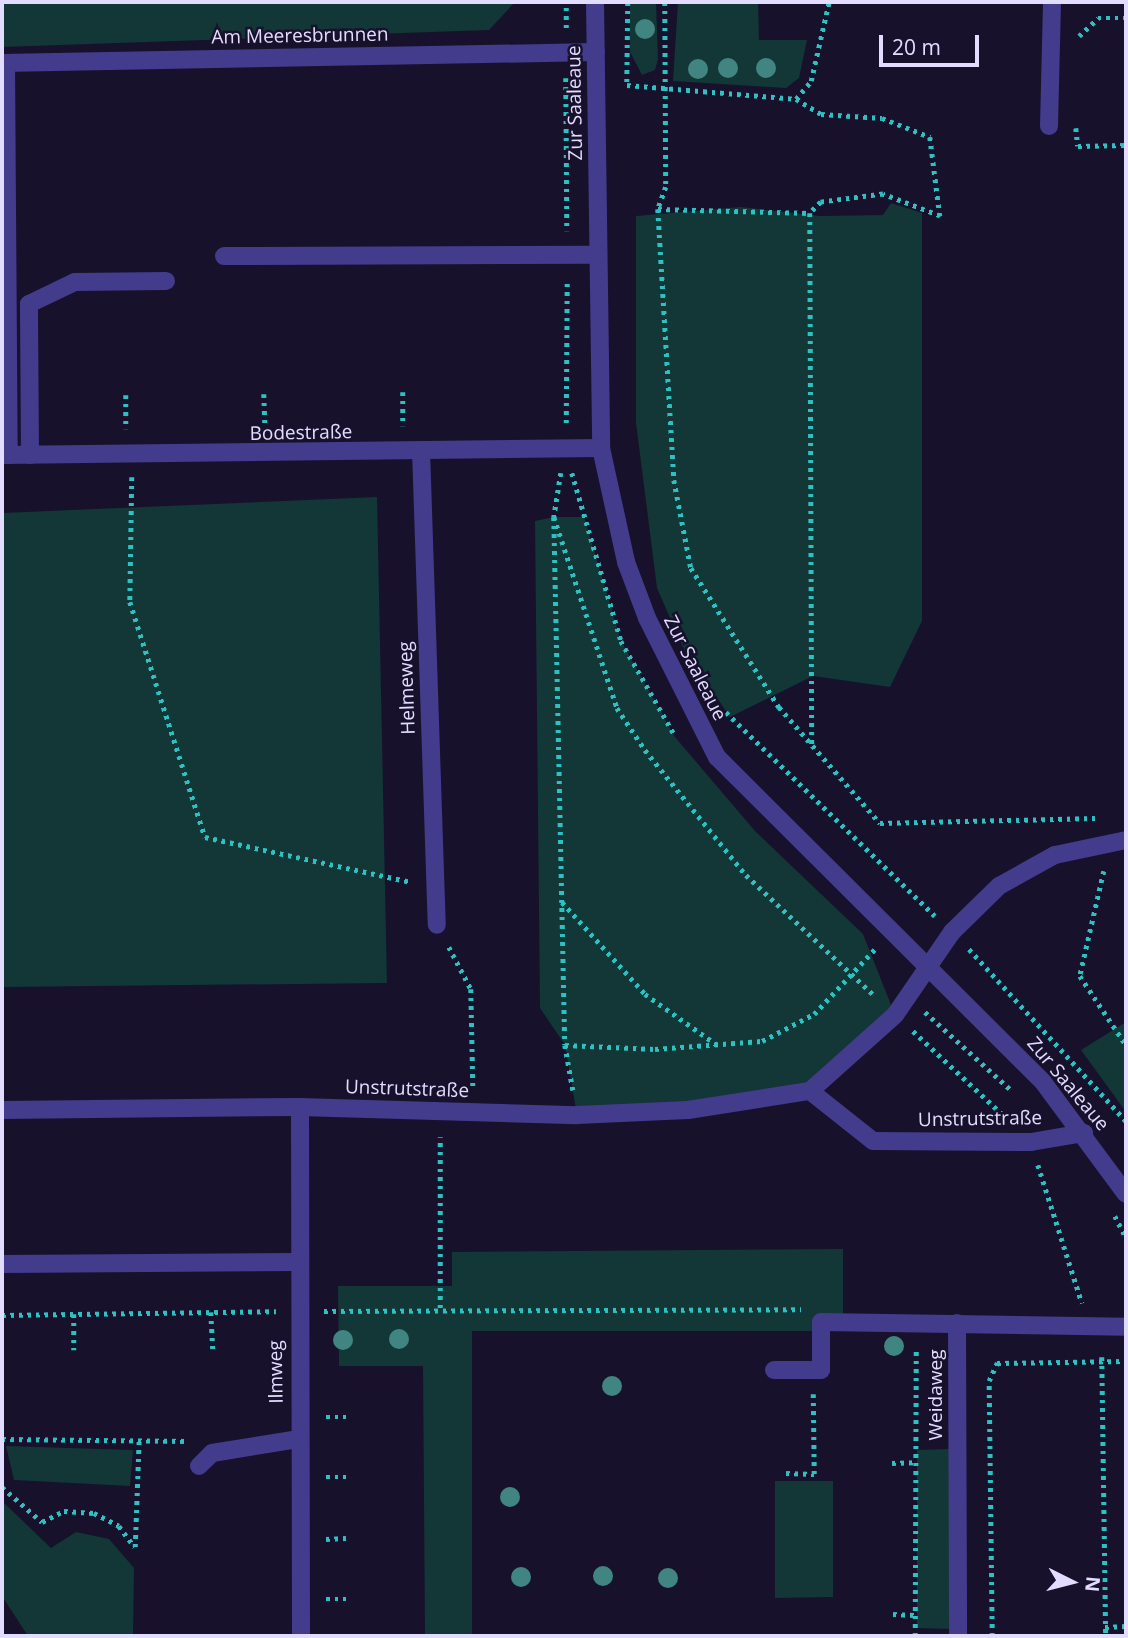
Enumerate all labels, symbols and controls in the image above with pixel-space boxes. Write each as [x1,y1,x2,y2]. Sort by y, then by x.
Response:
scale bar [883,21,983,65]
street label: Am Meeresbrunnen [211,23,389,49]
text: 20 m [892,33,941,61]
street label: Zur Saaleaue [563,45,587,161]
street label: Bodestraße [249,421,353,445]
street label: Zur Saaleaue [659,612,731,724]
street label: Helmeweg [394,641,420,735]
street label: Zur Saaleaue [1022,1033,1114,1135]
street label: Unstrutstraße [345,1075,469,1103]
street label: Unstrutstraße [918,1107,1042,1131]
street label: Ilmweg [264,1340,288,1404]
street label: Weidaweg [925,1350,947,1440]
north arrow [1037,1547,1107,1617]
text: N [1079,1575,1107,1593]

